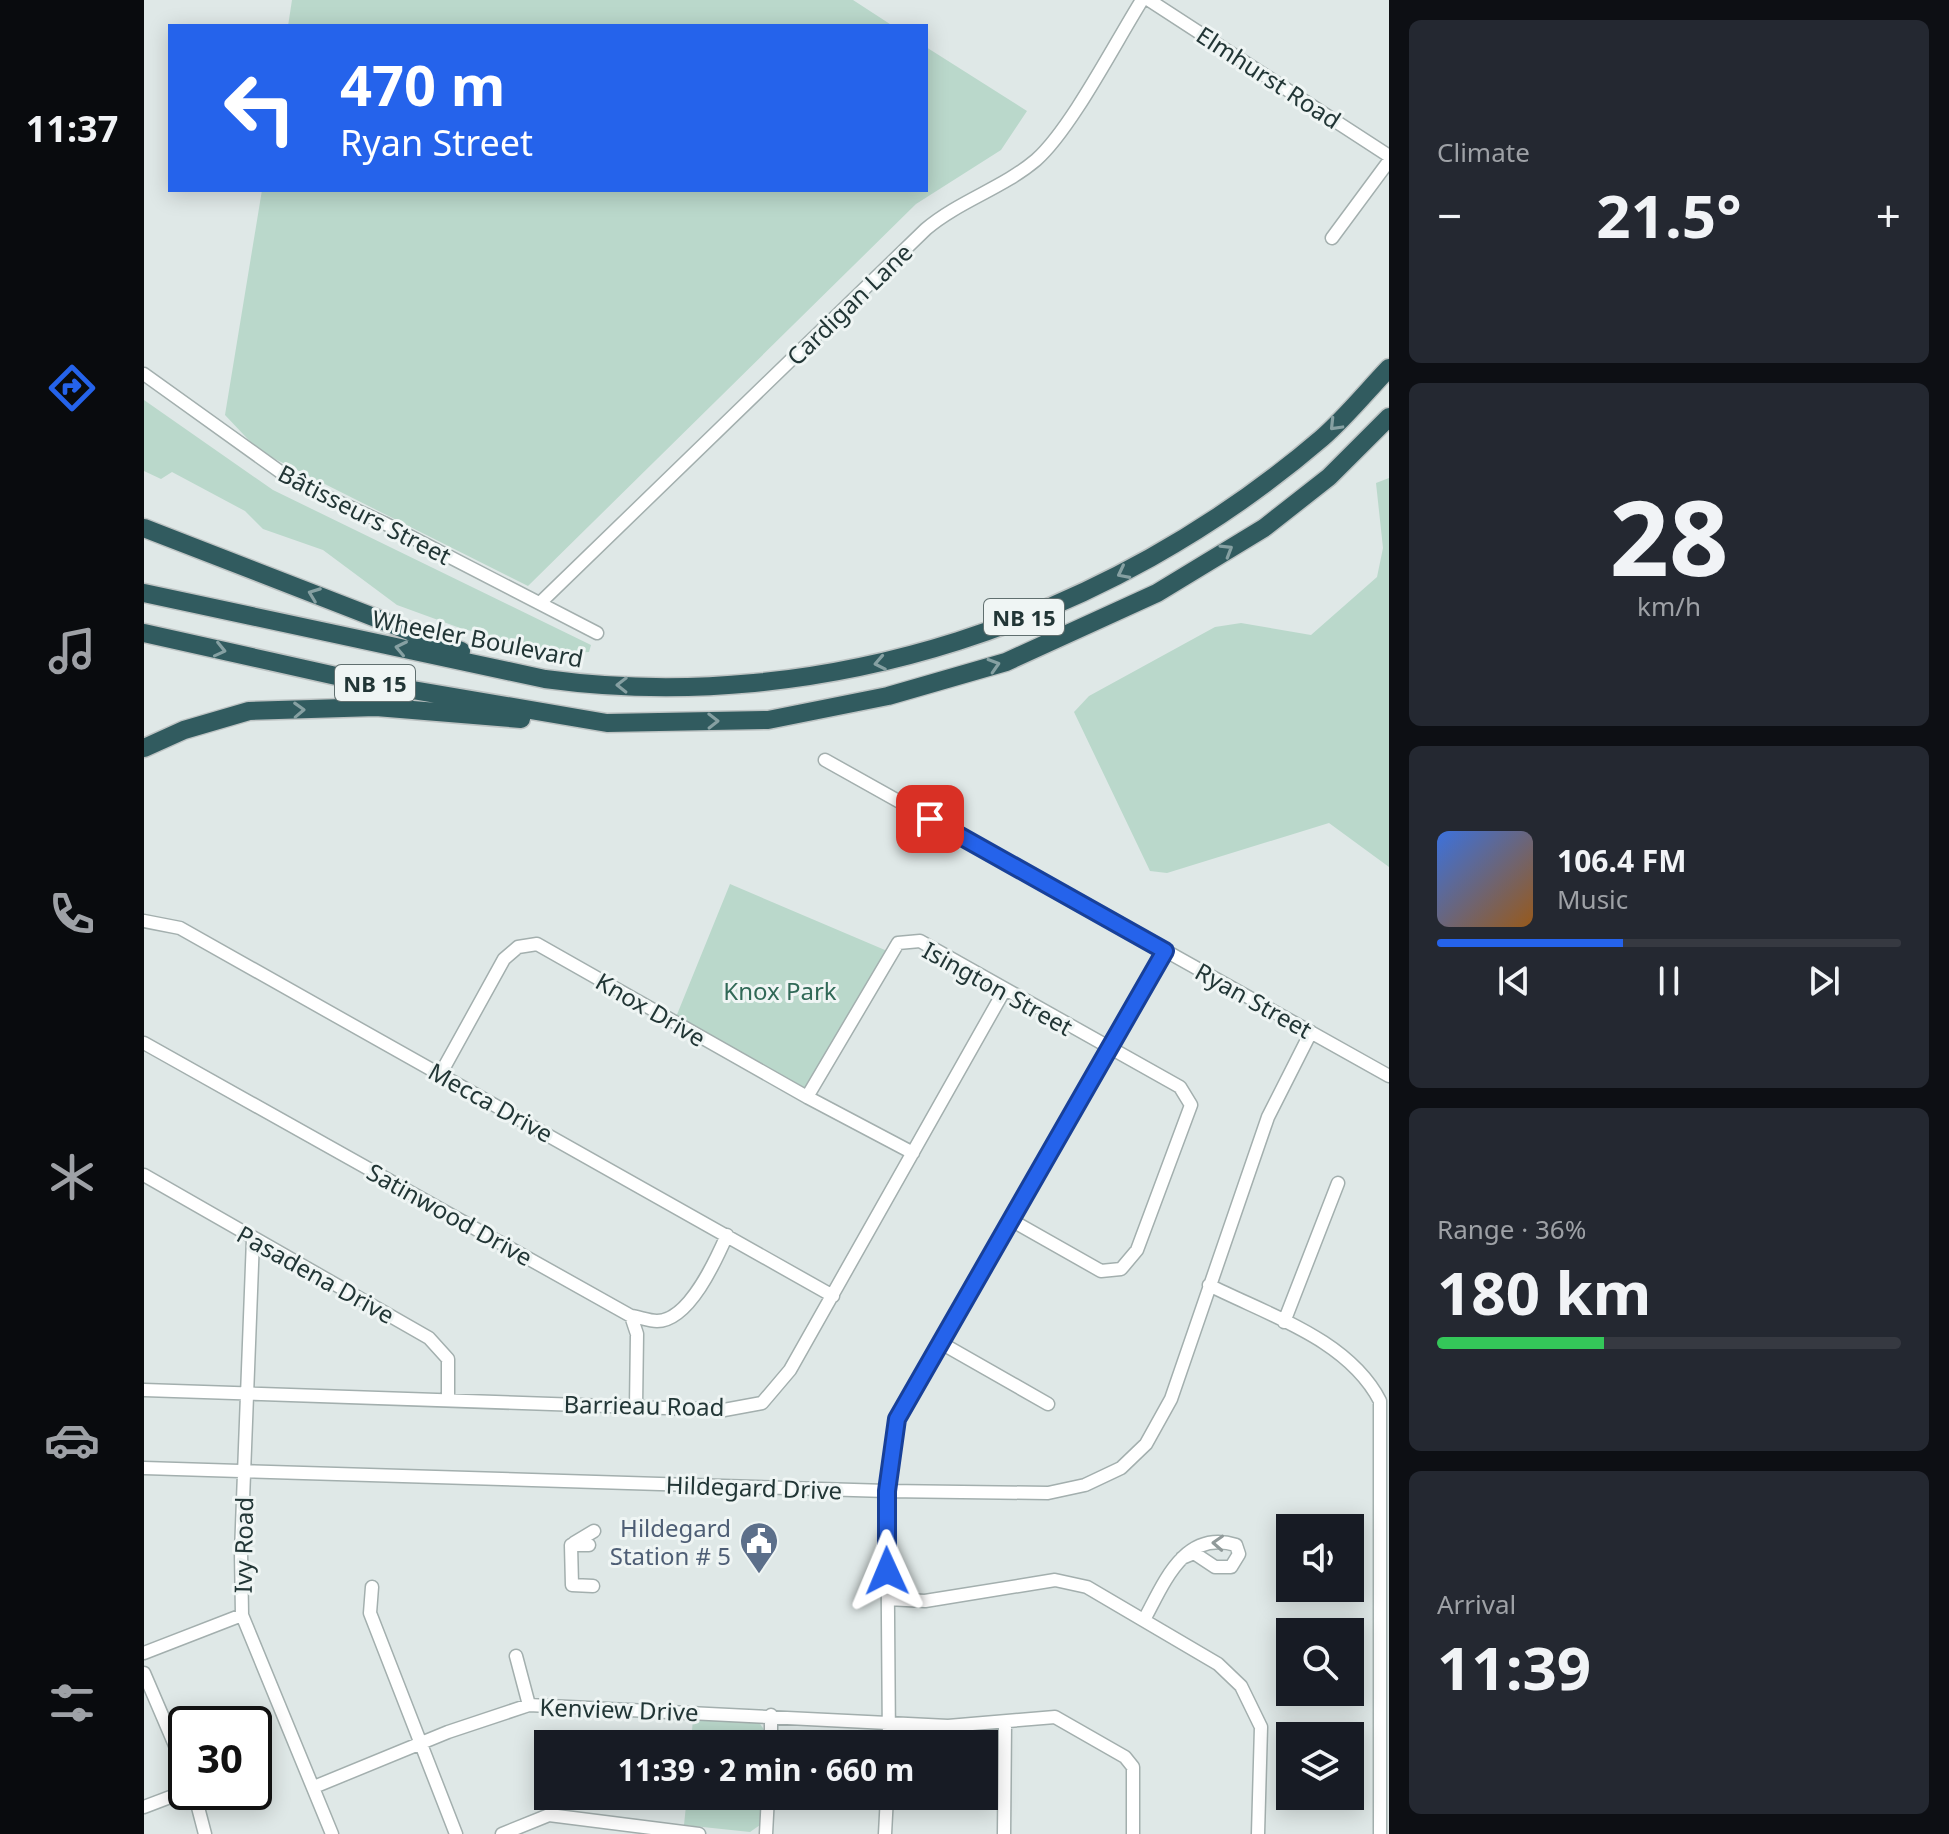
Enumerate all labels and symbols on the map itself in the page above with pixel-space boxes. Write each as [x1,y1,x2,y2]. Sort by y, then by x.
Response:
street label: Elmhurst Road [1191,18,1347,136]
street label: Cardigan Lane [779,236,919,372]
one-way arrow [1330,415,1344,430]
street label: Bâtisseurs Street [273,456,457,572]
one-way arrow [1218,545,1233,560]
one-way arrow [1116,563,1131,579]
one-way arrow [308,587,322,604]
road number: NB 15 [984,599,1064,635]
street label: Wheeler Boulevard [370,601,586,675]
one-way arrow [394,640,408,657]
one-way arrow [213,641,226,658]
one-way arrow [873,654,887,671]
one-way arrow [987,658,1001,674]
road number: NB 15 [335,665,415,701]
one-way arrow [615,676,628,694]
one-way arrow [293,701,306,718]
one-way arrow [707,712,720,730]
pin [896,785,964,853]
street label: Isington Street [917,933,1079,1043]
street label: Ryan Street [1190,954,1319,1046]
street label: Knox Drive [590,964,712,1054]
park label: Knox Park [723,974,837,1007]
street label: Mecca Drive [423,1054,559,1150]
street label: Satinwood Drive [361,1155,539,1273]
street label: Pasadena Drive [231,1217,401,1331]
street label: Barrieau Road [563,1387,725,1423]
street label: Hildegard Drive [665,1467,843,1507]
street label: Ivy Road [226,1496,260,1594]
place label: Hildegard Station # 5 [610,1511,731,1572]
public building icon: Hildegard Station # 5 [738,1520,780,1575]
position arrow [845,1529,929,1613]
one-way arrow [1211,1535,1223,1552]
street label: Kenview Drive [539,1690,699,1728]
speed limit sign: 30 [168,1706,272,1810]

